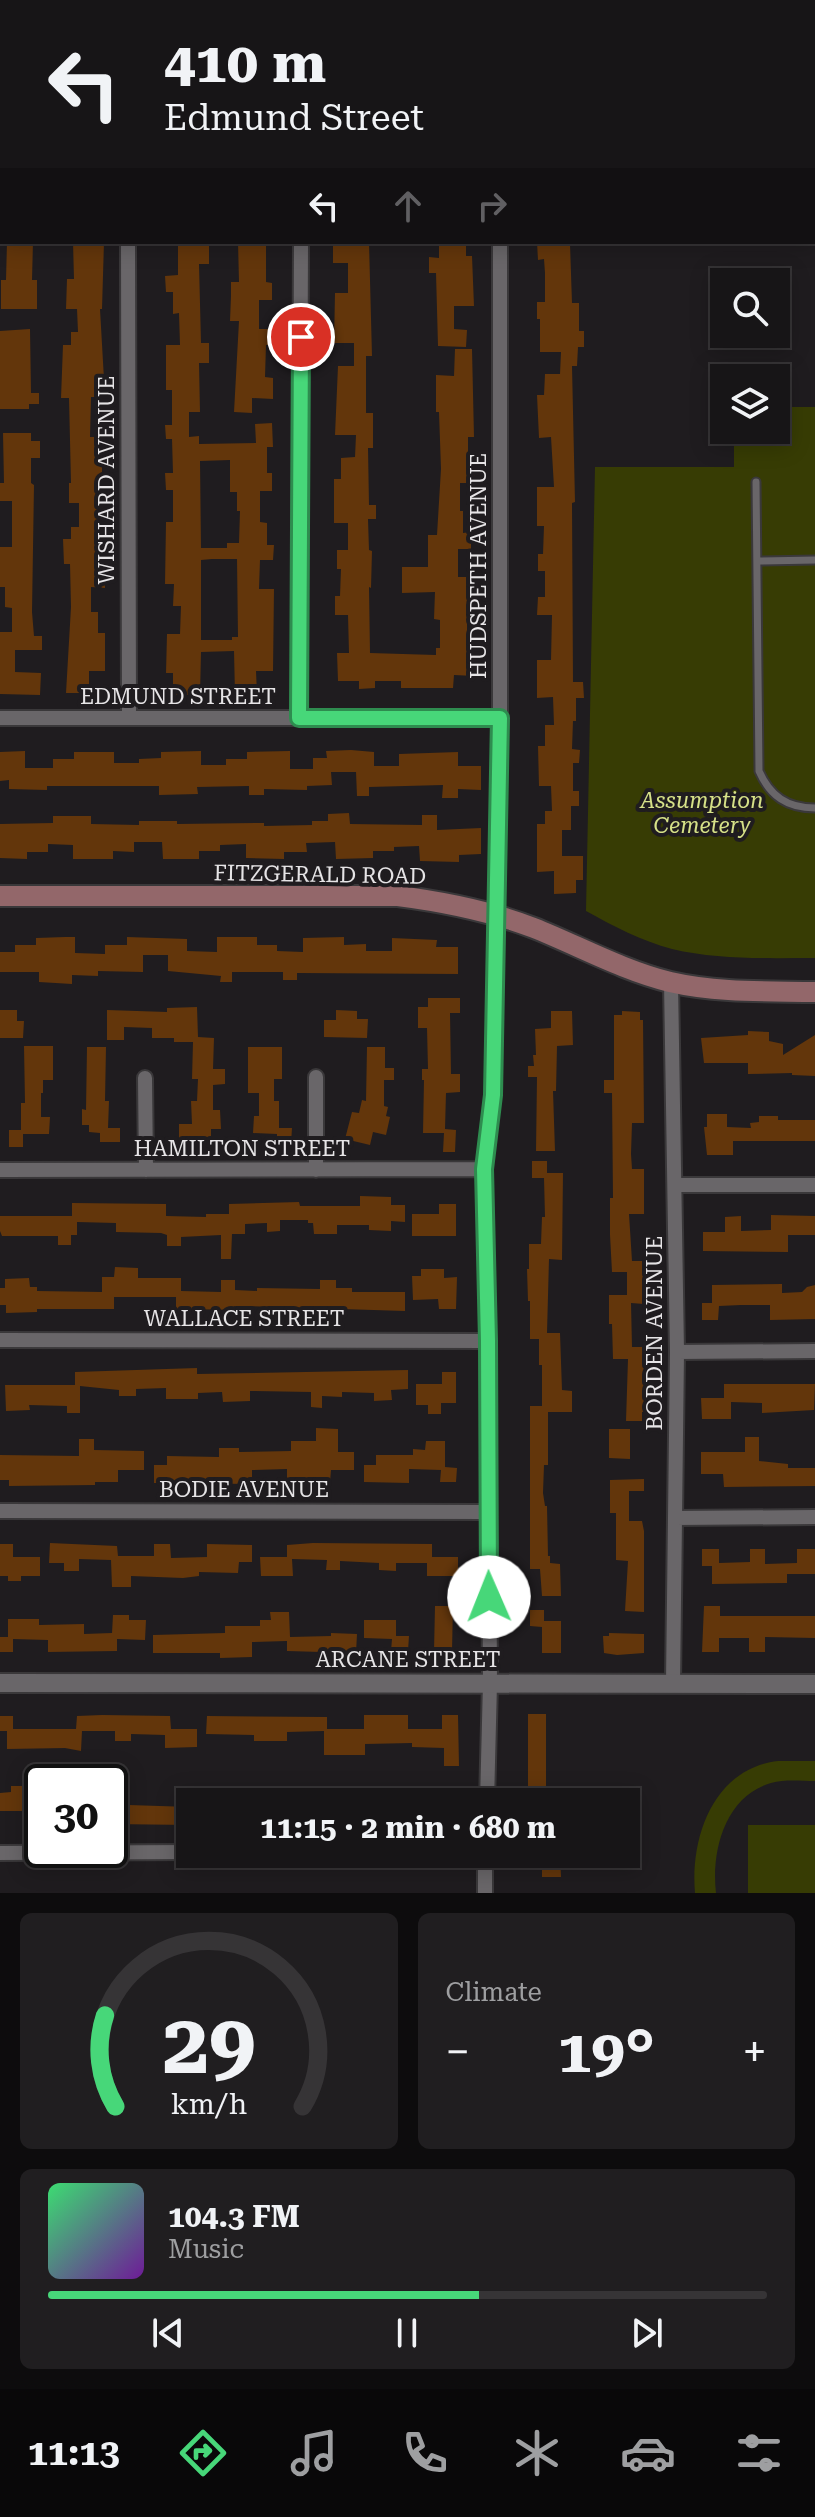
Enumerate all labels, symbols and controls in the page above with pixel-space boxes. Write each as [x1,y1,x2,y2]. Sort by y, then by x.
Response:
text: 410 m [164,30,326,96]
icon: left [32,32,136,136]
text: Edmund Street [164,97,424,139]
icon: left [302,184,346,228]
icon: ahead [386,184,430,228]
icon: right [470,184,514,228]
map controls [710,268,790,444]
button: search [710,268,790,348]
pin [267,303,335,371]
icon: arrive [279,315,323,359]
button: layers [710,364,790,444]
street label: WISHARD AVENUE [94,376,119,584]
street label: HUDSPETH AVENUE [466,453,491,679]
street label: EDMUND STREET [80,684,276,709]
park label: Assumption Cemetery [638,788,764,838]
street label: FITZGERALD ROAD [214,860,426,889]
street label: HAMILTON STREET [134,1136,350,1161]
street label: BORDEN AVENUE [642,1236,667,1430]
street label: WALLACE STREET [144,1306,344,1331]
street label: BODIE AVENUE [159,1477,329,1502]
position arrow [447,1555,531,1639]
street label: ARCANE STREET [315,1647,501,1672]
speed limit sign: 30 [24,1764,128,1868]
text: 11:15 · 2 min · 680 m [260,1810,556,1845]
text: Climate [446,1977,542,2007]
text: 29 [162,1996,255,2093]
text: 19° [558,2016,655,2087]
text: − [446,2026,470,2078]
text: + [742,2026,767,2078]
text: km/h [170,2087,247,2121]
text: 104.3 FM [168,2199,300,2234]
text: Music [168,2234,244,2264]
icon: previous [146,2311,190,2355]
icon: pause [385,2311,429,2355]
icon: next [625,2311,669,2355]
icon: directions [175,2425,231,2481]
icon: music [286,2425,342,2481]
icon: phone [397,2425,453,2481]
icon: climate [509,2425,565,2481]
icon: car [620,2425,676,2481]
icon: filters [731,2425,787,2481]
text: 11:13 [28,2432,120,2474]

